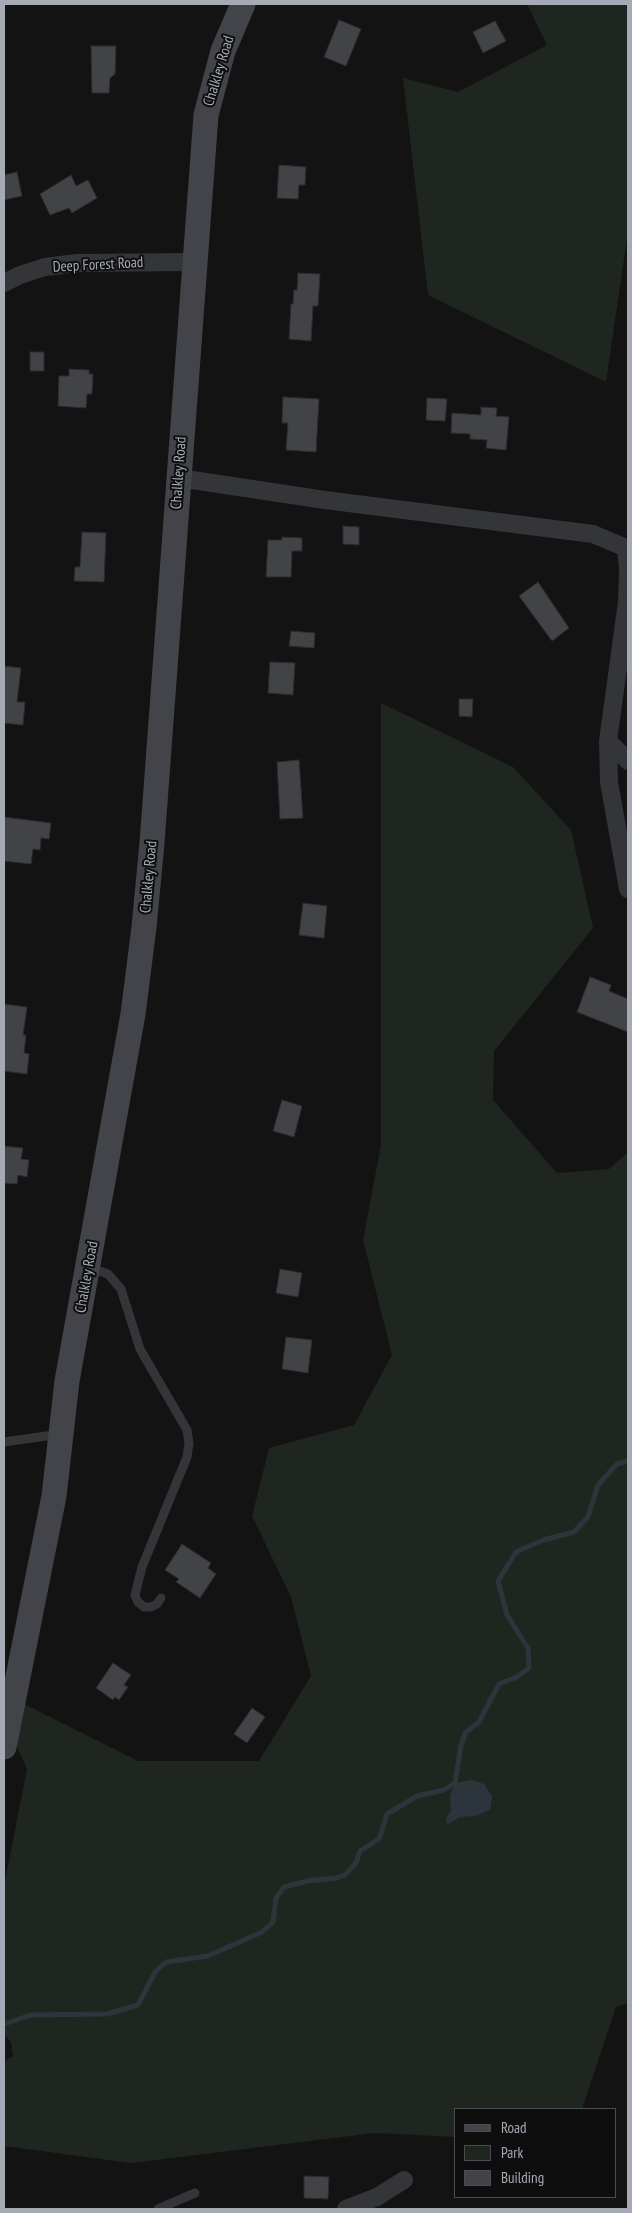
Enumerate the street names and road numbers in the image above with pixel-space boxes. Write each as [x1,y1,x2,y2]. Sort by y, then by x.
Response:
street label: Chalkley Road [200,34,238,108]
street label: Deep Forest Road [52,254,144,276]
street label: Chalkley Road [167,436,191,510]
street label: Chalkley Road [137,840,161,914]
street label: Chalkley Road [72,1240,102,1314]

